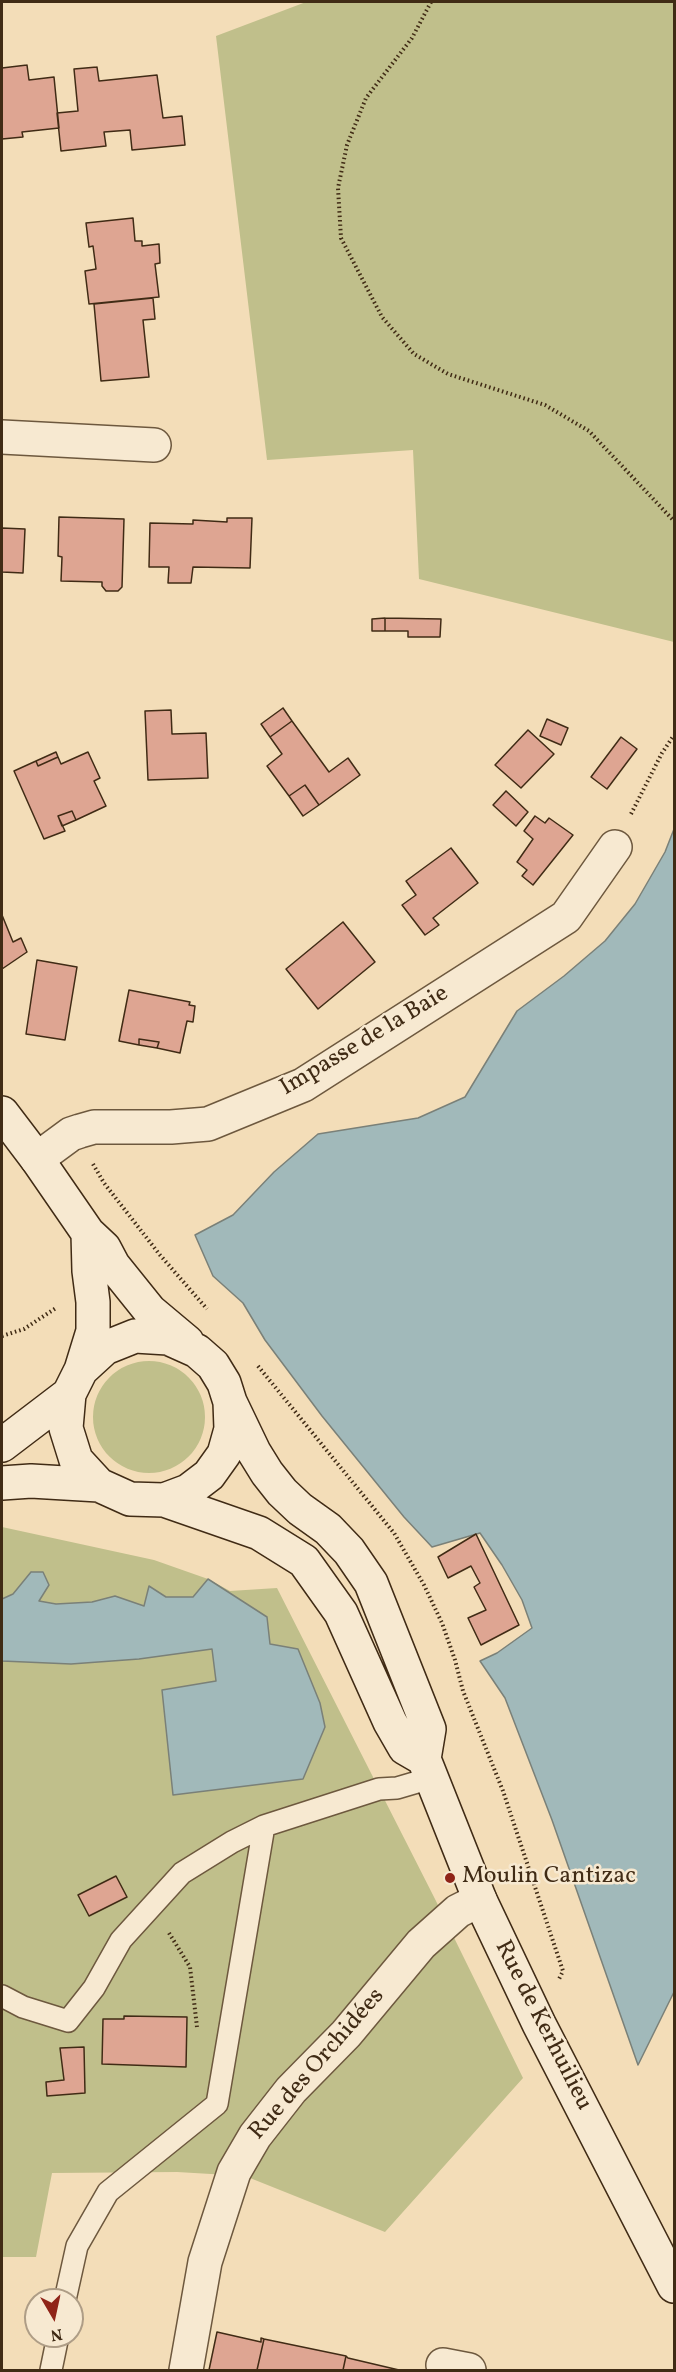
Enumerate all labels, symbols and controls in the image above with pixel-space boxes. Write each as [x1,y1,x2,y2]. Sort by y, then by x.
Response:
street label: Impasse de la Baie [276,980,454,1104]
place label: Moulin Cantizac [462,1864,636,1892]
marker: Moulin Cantizac [443,1871,457,1885]
street label: Rue de Kerhuilieu [487,1936,597,2116]
street label: Rue des Orchidées [244,1983,392,2147]
north arrow [24,2288,84,2348]
text: N [49,2322,64,2346]

